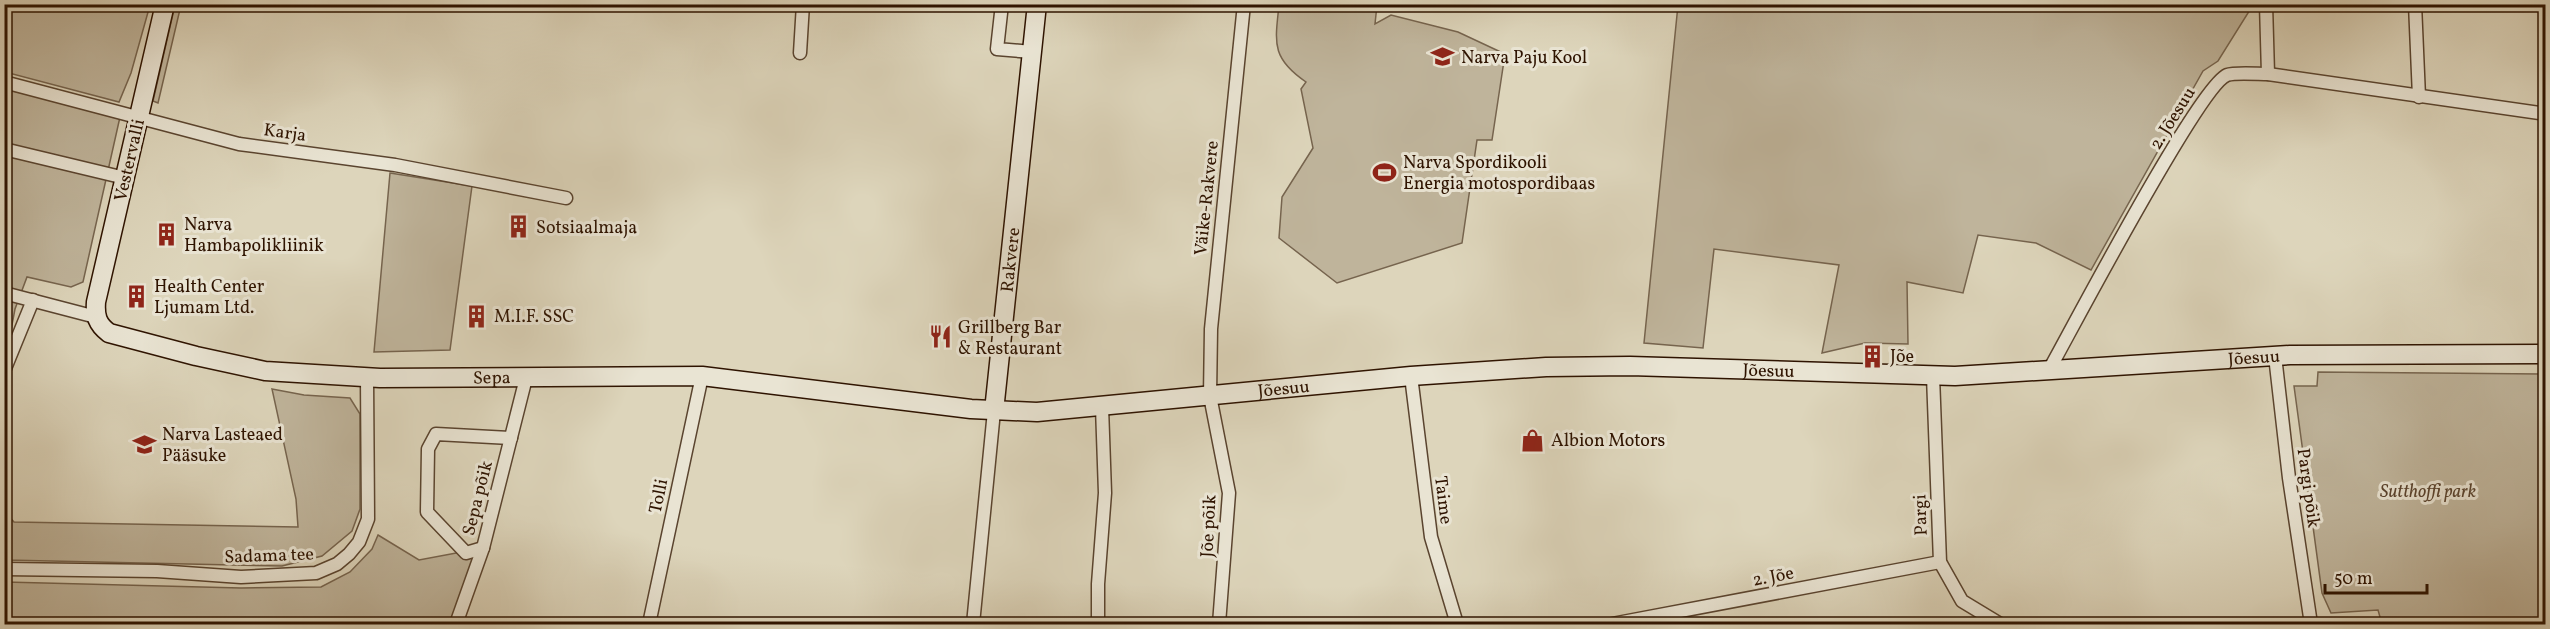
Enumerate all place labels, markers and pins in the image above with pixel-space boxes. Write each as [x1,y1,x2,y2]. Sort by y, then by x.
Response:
school or university icon: Narva Paju Kool [1430,44,1456,70]
place label: Narva Paju Kool [1461,46,1587,71]
place label: Narva Spordikooli Energia motospordibaas [1403,151,1595,197]
sports icon: Narva Spordikooli Energia motospordibaas [1372,159,1398,185]
place label: Narva Hambapolikliinik [184,213,324,259]
building icon: Sotsiaalmaja [505,214,531,240]
place label: Sotsiaalmaja [536,216,637,241]
building icon: Narva Hambapolikliinik [153,221,179,247]
place label: Health Center Ljumam Ltd. [154,275,265,321]
building icon: Health Center Ljumam Ltd. [123,283,149,309]
building icon: M.I.F. SSC [463,303,489,329]
place label: M.I.F. SSC [494,305,574,330]
place label: Grillberg Bar & Restaurant [958,316,1062,362]
restaurant icon: Grillberg Bar & Restaurant [927,324,953,350]
building icon: Jõe [1859,343,1885,369]
place label: Jõe [1890,345,1914,370]
place label: Narva Lasteaed Pääsuke [162,423,283,469]
shop icon: Albion Motors [1520,427,1546,453]
place label: Albion Motors [1551,429,1665,454]
school or university icon: Narva Lasteaed Pääsuke [131,431,157,457]

